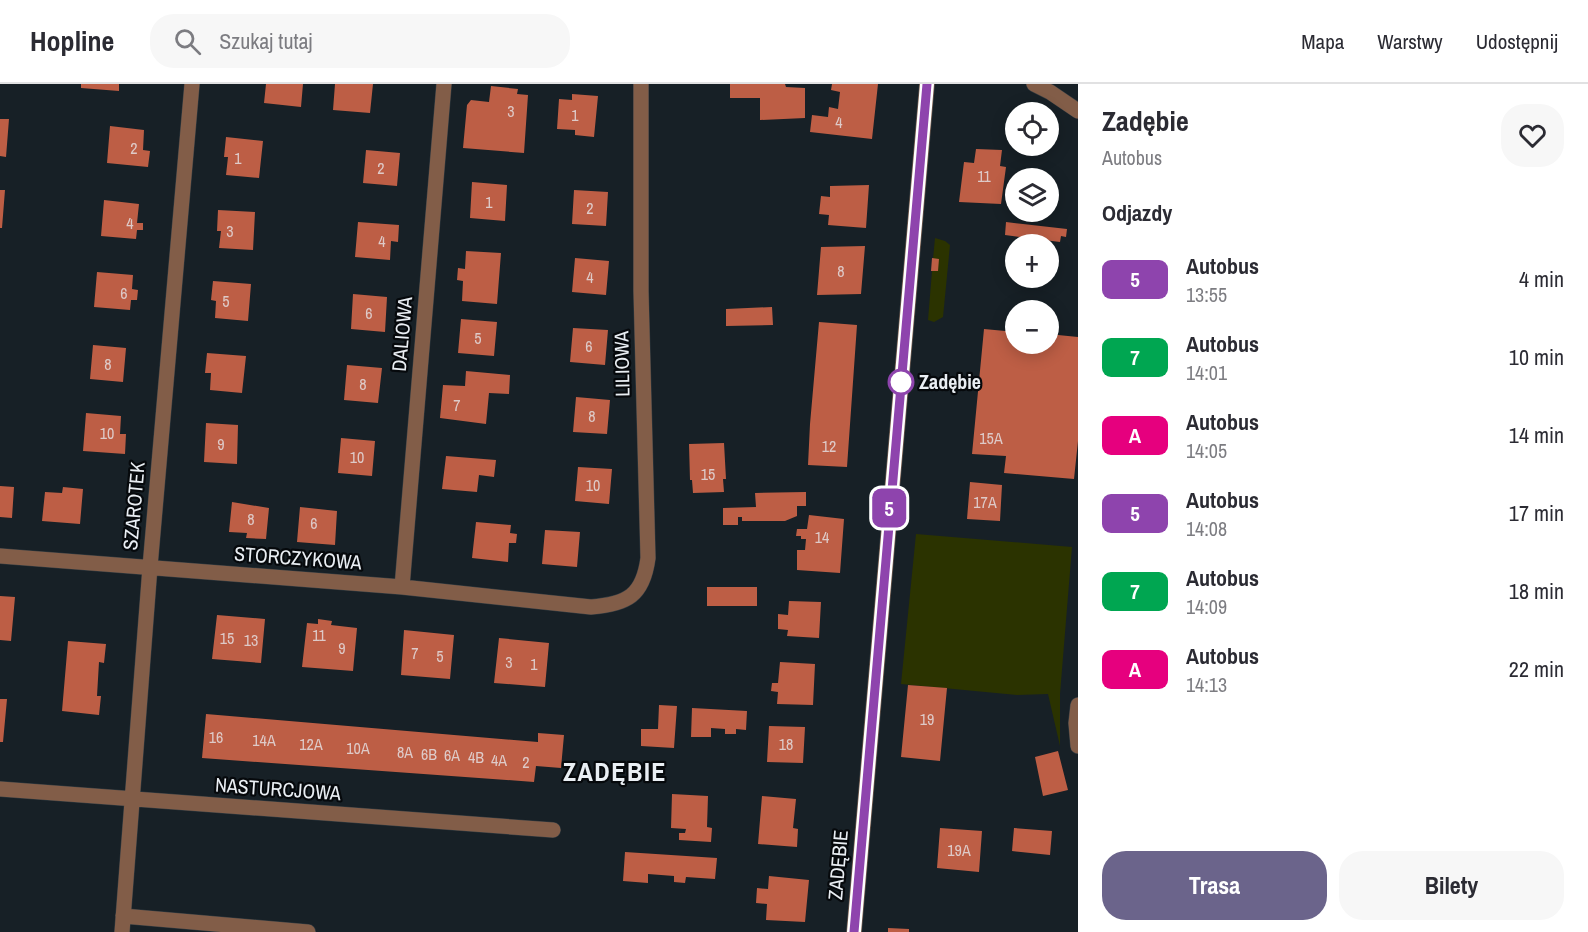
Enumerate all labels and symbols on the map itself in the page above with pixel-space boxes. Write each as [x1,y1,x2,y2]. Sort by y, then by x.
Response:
house number: 3 [507,100,515,122]
house number: 1 [571,104,579,126]
house number: 4 [835,111,843,133]
house number: 2 [130,137,138,159]
house number: 1 [234,147,242,169]
house number: 2 [377,157,385,179]
house number: 11 [977,165,992,187]
house number: 1 [485,191,493,213]
house number: 2 [586,197,594,219]
house number: 4 [126,212,134,234]
house number: 3 [226,220,234,242]
house number: 4 [378,230,386,252]
house number: 8 [837,260,845,282]
house number: 4 [586,266,594,288]
house number: 6 [120,282,128,304]
house number: 5 [222,290,230,312]
street label: DALIOWA [385,295,418,373]
house number: 6 [365,302,373,324]
house number: 5 [474,327,482,349]
street label: LILIOWA [607,331,636,397]
house number: 6 [585,335,593,357]
house number: 8 [104,353,112,375]
place label: Zadębie [919,368,981,395]
marker: Zadębie [888,369,914,395]
house number: 8 [359,373,367,395]
house number: 7 [453,394,461,416]
house number: 8 [588,405,596,427]
house number: 10 [100,422,114,444]
house number: 15A [979,427,1003,449]
house number: 9 [217,433,225,455]
house number: 12 [822,435,836,457]
house number: 10 [350,446,364,468]
street label: SZAROTEK [116,461,151,551]
house number: 15 [701,463,715,485]
house number: 10 [586,474,600,496]
line badge: 5 [870,488,908,528]
house number: 17A [973,491,997,513]
house number: 8 [247,508,255,530]
house number: 6 [310,512,318,534]
house number: 14 [815,526,829,548]
street label: STORCZYKOWA [233,540,363,575]
house number: 11 [312,624,327,646]
house number: 15 [220,627,234,649]
house number: 13 [244,629,258,651]
house number: 9 [338,637,346,659]
house number: 7 [411,642,419,664]
house number: 5 [436,645,444,667]
house number: 3 [505,651,513,673]
house number: 1 [530,653,538,675]
house number: 19 [920,708,934,730]
house number: 16 [209,726,223,748]
house number: 14A [252,729,276,751]
house number: 12A [299,733,323,755]
house number: 18 [779,733,793,755]
house number: 10A [346,737,370,759]
house number: 8A [397,741,413,763]
house number: 6B [421,743,437,765]
house number: 6A [444,744,460,766]
house number: 4B [468,746,484,768]
house number: 4A [491,749,507,771]
house number: 2 [522,751,530,773]
district label: ZADĘBIE [563,754,667,789]
street label: NASTURCJOWA [214,771,342,806]
street label: ZADĘBIE [821,829,854,901]
house number: 19A [947,839,971,861]

